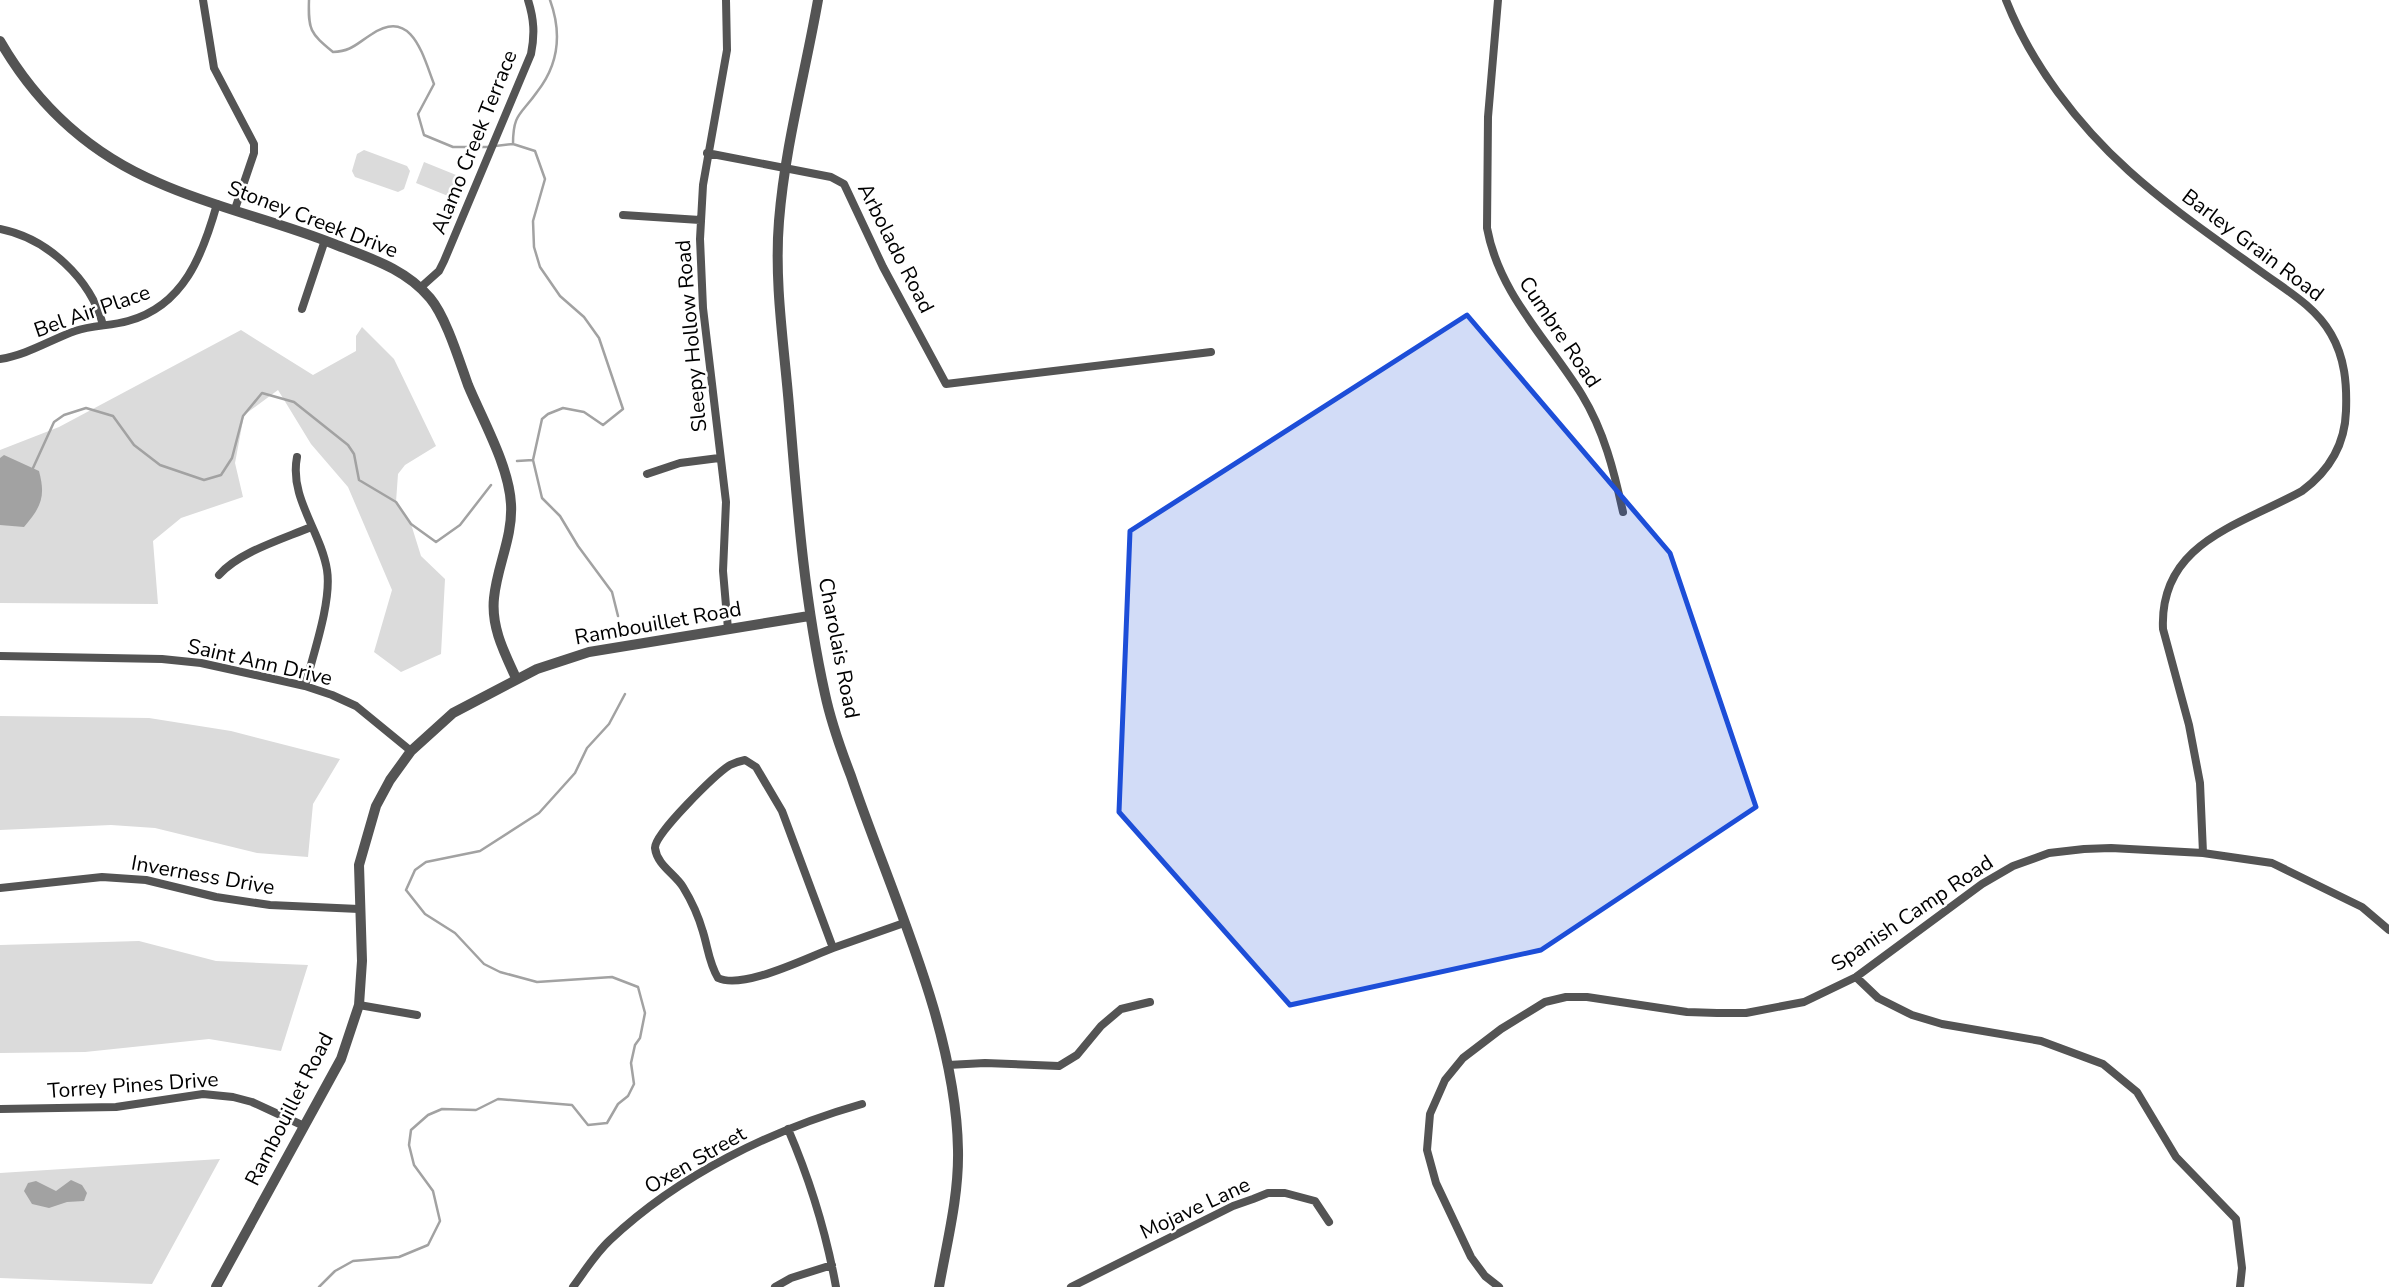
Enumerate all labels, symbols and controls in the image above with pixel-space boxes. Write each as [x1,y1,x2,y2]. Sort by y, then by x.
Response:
street label: Alamo Creek Terrace [424,46,524,238]
street label: Stoney Creek Drive [224,174,402,264]
street label: Arbolado Road [851,178,941,318]
street label: Barley Grain Road [2176,182,2330,308]
street label: Sleepy Hollow Road [669,239,713,433]
street label: Cumbre Road [1512,271,1608,393]
street label: Bel Air Place [30,278,154,344]
street label: Charolais Road [812,575,866,721]
street label: Rambouillet Road [572,595,744,651]
street label: Saint Ann Drive [185,632,335,692]
street label: Spanish Camp Road [1825,848,1999,978]
street label: Inverness Drive [129,849,277,901]
street label: Rambouillet Road [238,1027,340,1191]
street label: Torrey Pines Drive [47,1065,219,1105]
street label: Oxen Street [639,1119,751,1200]
street label: Mojave Lane [1135,1170,1255,1246]

